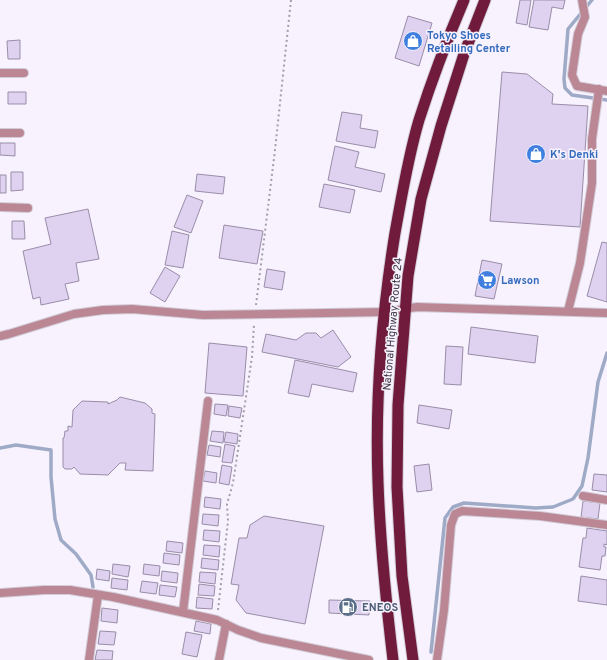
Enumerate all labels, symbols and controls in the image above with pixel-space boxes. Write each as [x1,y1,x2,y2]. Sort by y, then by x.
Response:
place label: Tokyo Shoes Retailing Center [427,29,511,56]
shop icon: Tokyo Shoes Retailing Center [402,30,424,52]
shop icon: K's Denki [525,143,547,165]
place label: K's Denki [550,148,598,162]
street label: National Highway Route 24 [380,257,406,391]
supermarket icon: Lawson [476,269,498,291]
place label: Lawson [501,274,539,288]
fuel station icon: ENEOS [337,596,359,618]
place label: ENEOS [362,601,398,615]

